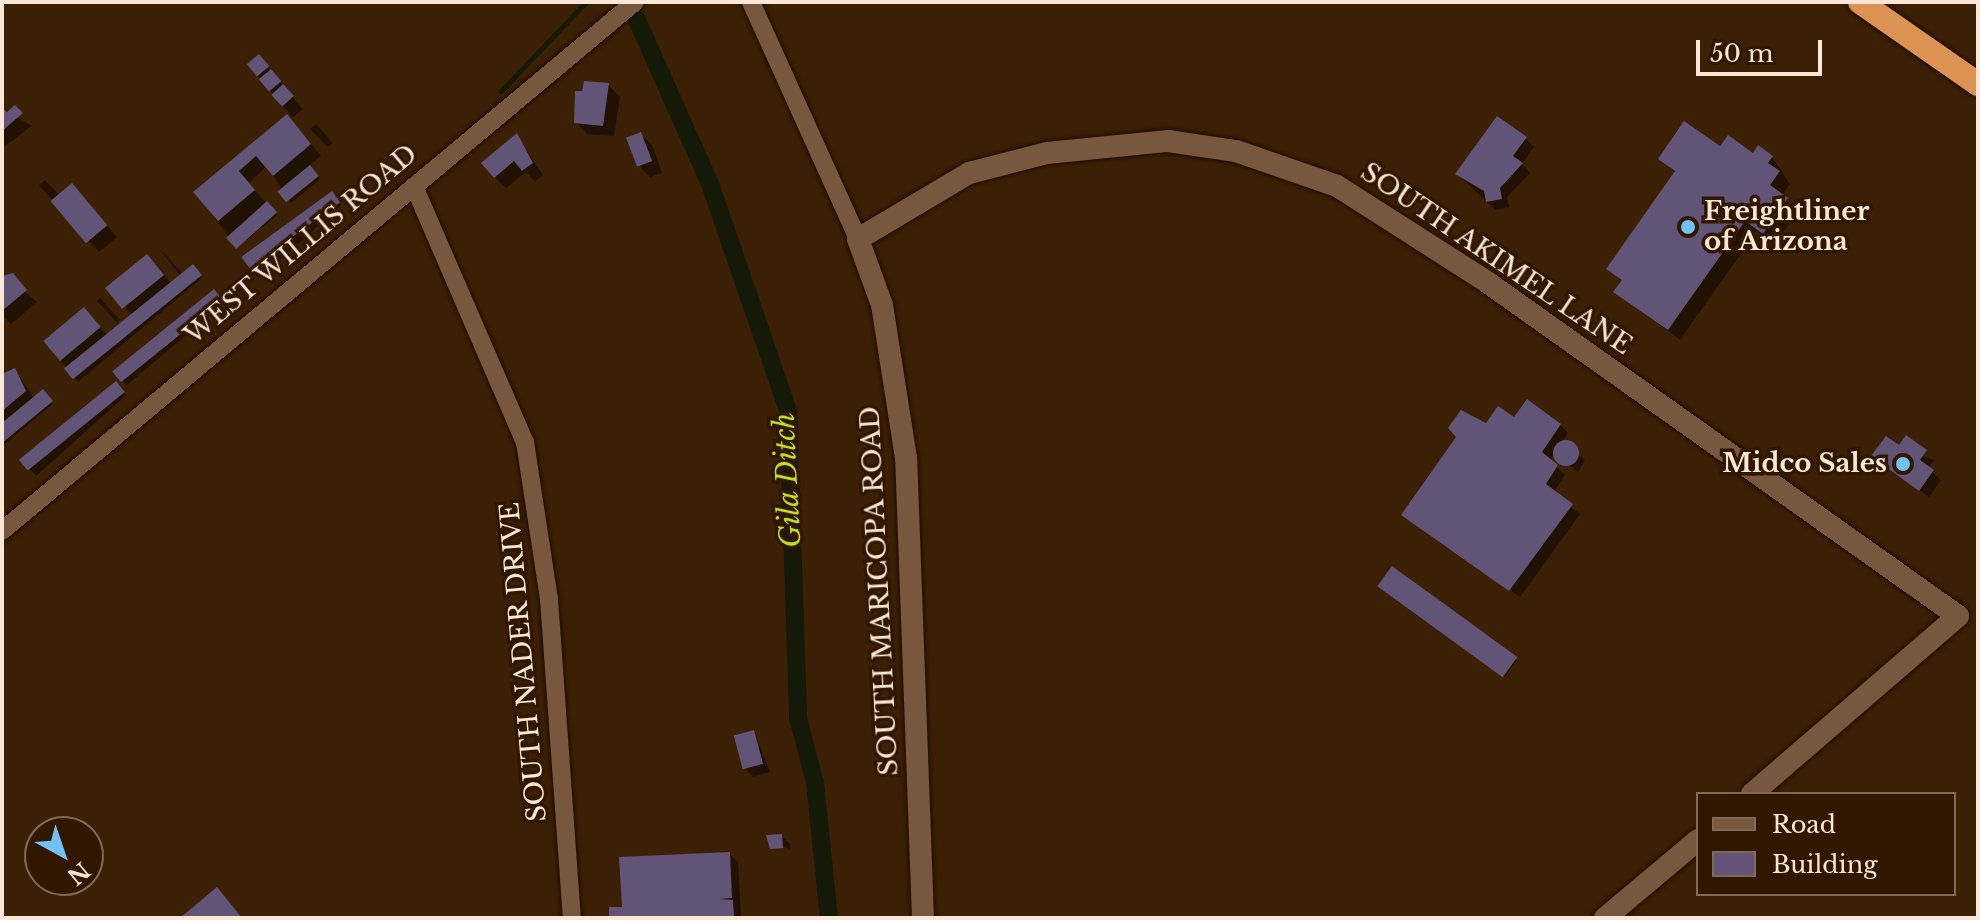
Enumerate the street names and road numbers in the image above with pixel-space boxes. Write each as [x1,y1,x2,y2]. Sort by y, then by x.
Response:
street label: WEST WILLIS ROAD [178,138,424,352]
street label: SOUTH AKIMEL LANE [1354,156,1638,362]
street label: SOUTH MARICOPA ROAD [855,405,905,777]
street label: SOUTH NADER DRIVE [494,500,554,824]

